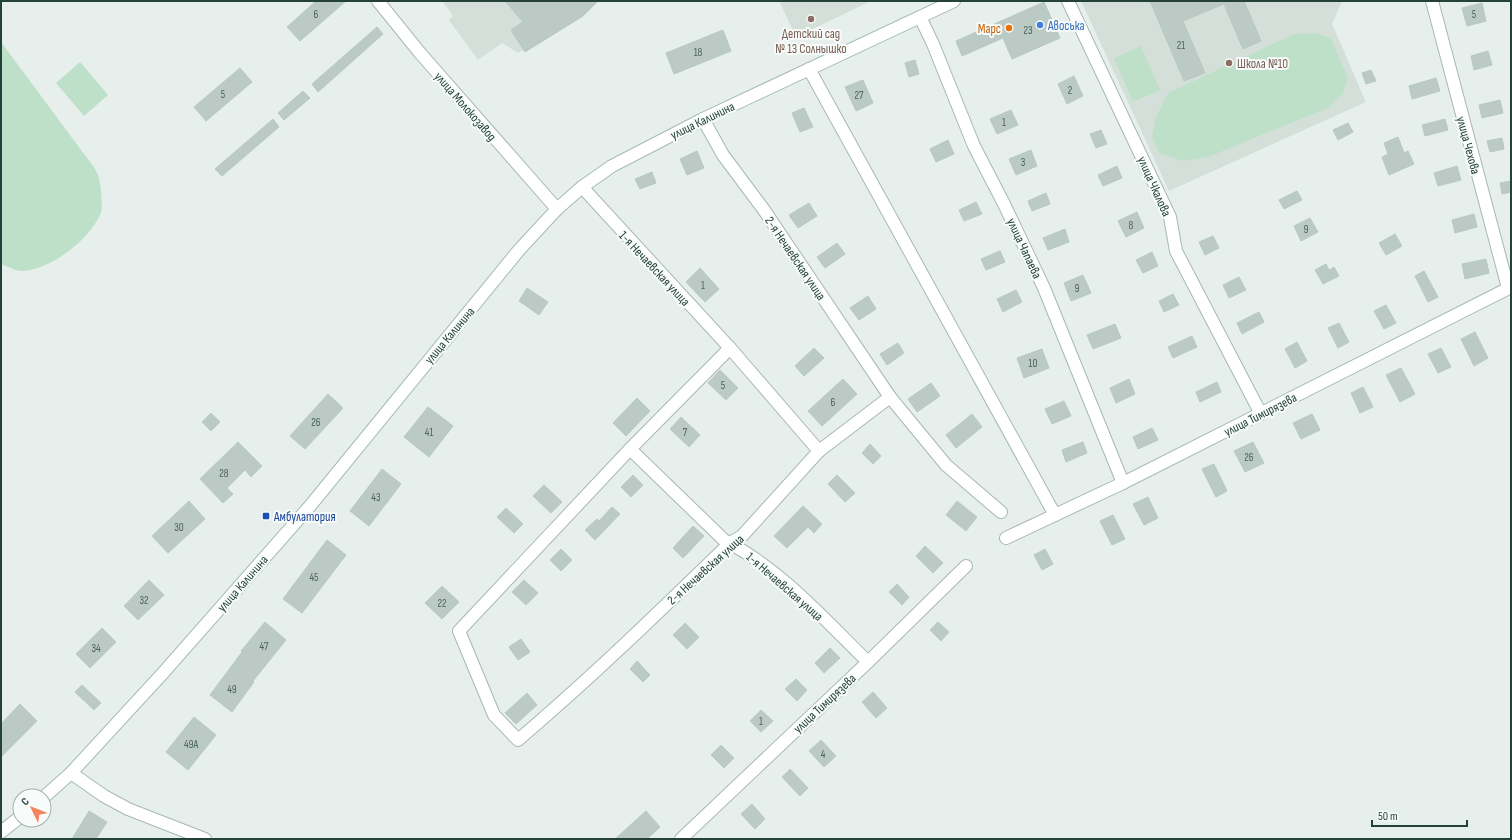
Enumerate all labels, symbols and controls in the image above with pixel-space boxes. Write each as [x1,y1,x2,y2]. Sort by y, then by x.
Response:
house number: 6 [314,8,319,21]
house number: 5 [1472,8,1476,21]
marker: Детский сад № 13 Солнышко [806,14,816,24]
place label: Авоська [1047,18,1085,34]
marker: Авоська [1035,20,1045,30]
place label: Марс [978,21,1001,37]
marker: Марс [1004,23,1014,33]
house number: 23 [1023,24,1033,37]
place label: Детский сад № 13 Солнышко [775,26,847,57]
house number: 21 [1177,39,1185,52]
house number: 18 [694,46,703,59]
place label: Школа №10 [1237,56,1288,72]
marker: Школа №10 [1224,58,1234,68]
street label: улица Молокозавод [431,69,500,145]
house number: 2 [1068,84,1073,97]
house number: 5 [221,88,225,101]
house number: 27 [855,89,864,102]
street label: улица Калинина [668,98,737,143]
street label: улица Чехова [1453,115,1483,176]
house number: 1 [1002,116,1006,129]
street label: улица Чкалова [1134,154,1174,219]
house number: 3 [1021,156,1026,169]
street label: 2-я Нечаевская улица [761,214,829,303]
street label: улица Чапаева [1003,216,1045,281]
house number: 8 [1129,219,1134,232]
house number: 9 [1304,223,1309,236]
street label: 1-я Нечаевская улица [615,228,693,310]
house number: 1 [701,279,705,292]
house number: 9 [1075,282,1080,295]
street label: улица Калинина [421,304,478,367]
house number: 10 [1029,357,1037,370]
house number: 5 [721,379,725,392]
street label: улица Тимирязева [1221,390,1300,440]
house number: 6 [831,396,836,409]
house number: 26 [311,416,321,429]
house number: 41 [425,426,433,439]
house number: 7 [683,426,688,439]
house number: 26 [1244,451,1254,464]
house number: 28 [219,467,229,480]
house number: 43 [371,491,381,504]
place label: Амбулатория [273,509,336,525]
marker: Амбулатория [261,511,271,521]
house number: 30 [174,521,184,534]
street label: 2-я Нечаевская улица [664,531,747,608]
street label: 1-я Нечаевская улица [743,549,826,625]
street label: улица Калинина [214,552,272,615]
house number: 45 [309,571,319,584]
house number: 32 [139,594,149,607]
house number: 22 [437,597,447,610]
house number: 47 [260,640,269,653]
house number: 34 [91,642,101,655]
street label: улица Тимирязева [790,671,859,737]
house number: 49 [227,683,237,696]
house number: 1 [759,715,763,728]
house number: 49А [184,738,198,751]
house number: 4 [821,748,826,761]
north arrow [12,788,52,828]
text: С [18,795,32,808]
scale bar [1372,802,1467,828]
text: 50 m [1378,809,1398,824]

